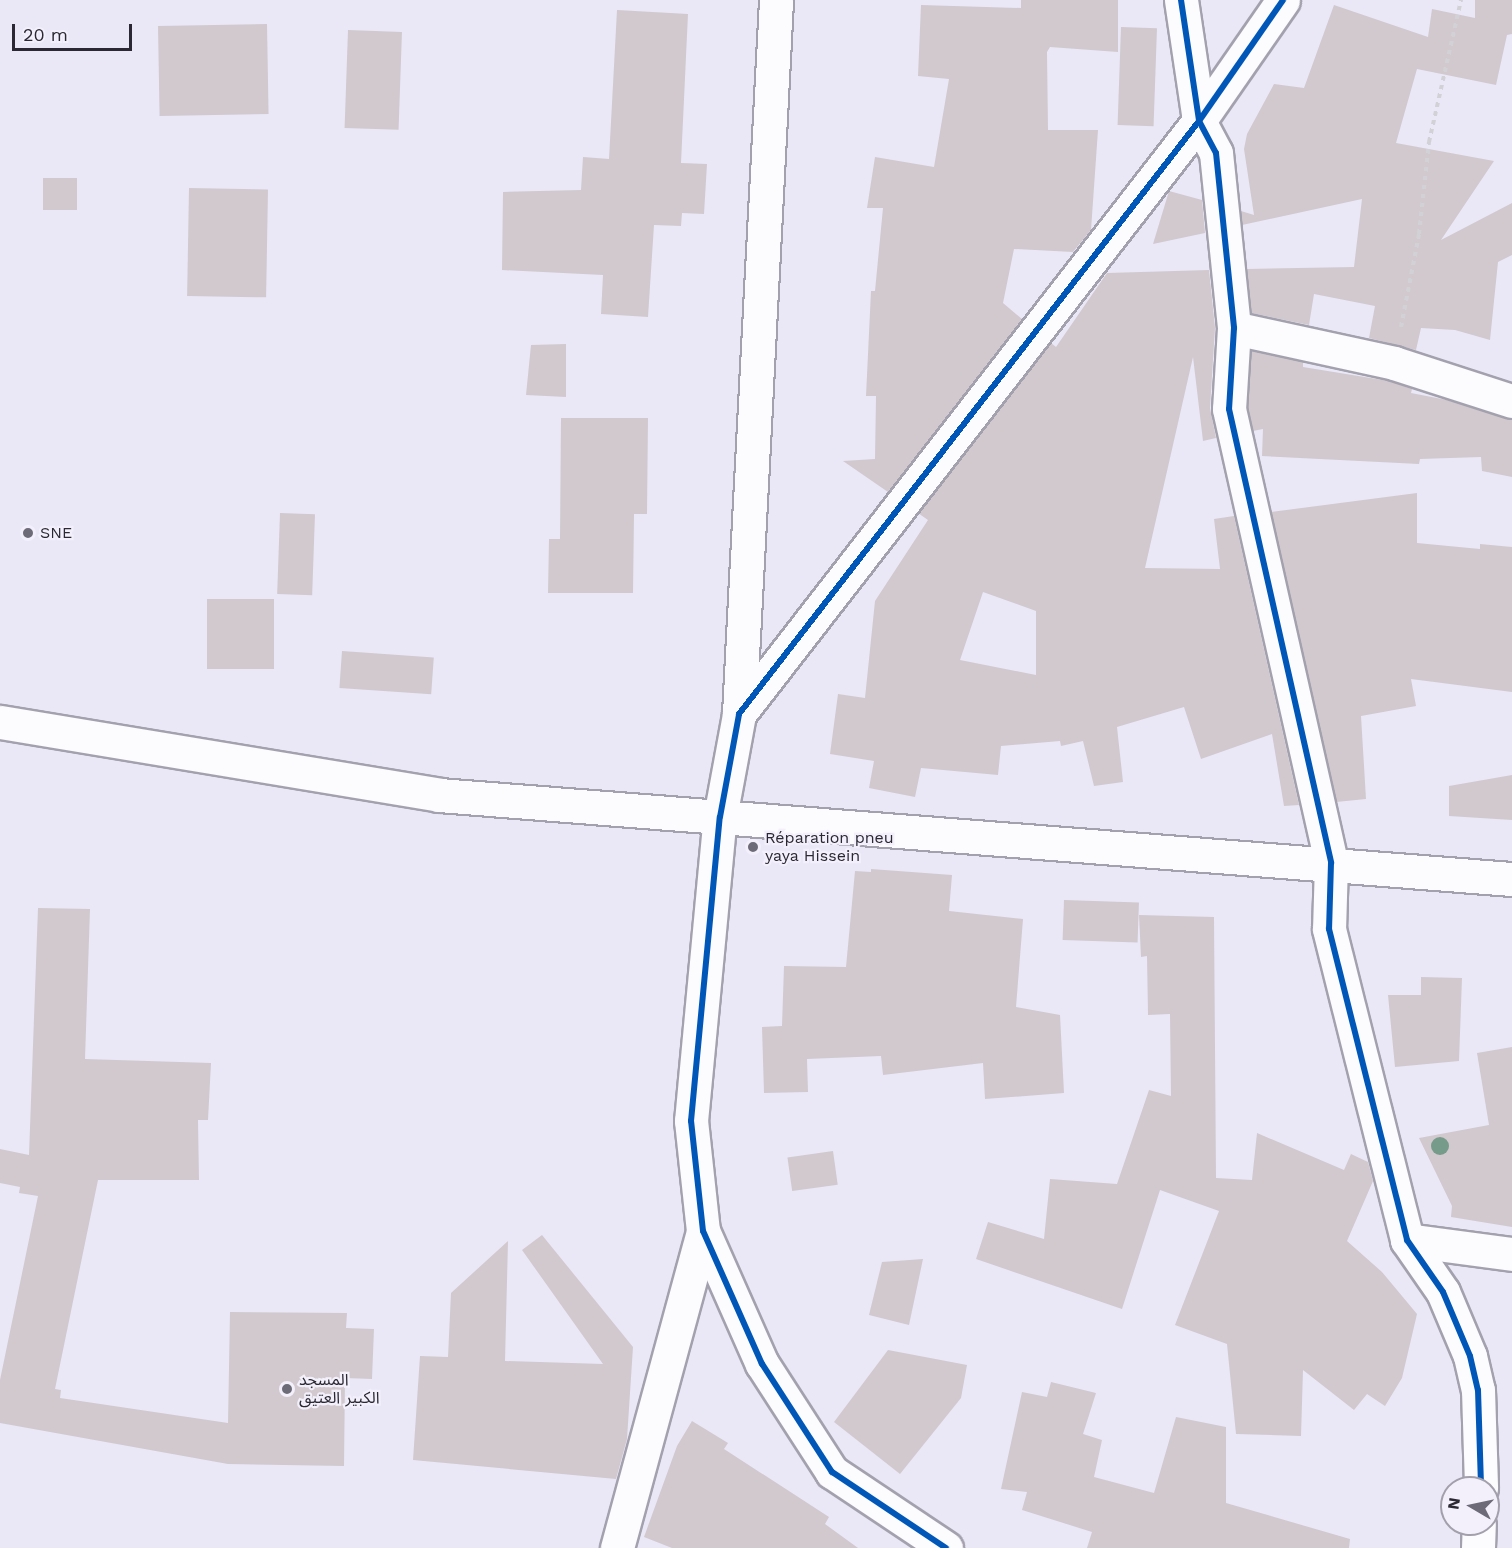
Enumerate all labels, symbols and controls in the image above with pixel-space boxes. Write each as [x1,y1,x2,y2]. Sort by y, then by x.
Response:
scale bar [15,12,135,50]
text: 20 m [23,24,68,45]
place label: SNE [40,523,72,543]
marker: SNE [21,526,35,540]
place label: Réparation pneu yaya Hissein [765,828,894,866]
marker: Réparation pneu yaya Hissein [746,840,760,854]
place label: المسجد الكبير العتيق [299,1370,380,1408]
marker: المسجد الكبير العتيق [280,1382,294,1396]
north arrow [1440,1476,1500,1536]
text: N [1443,1496,1464,1511]

